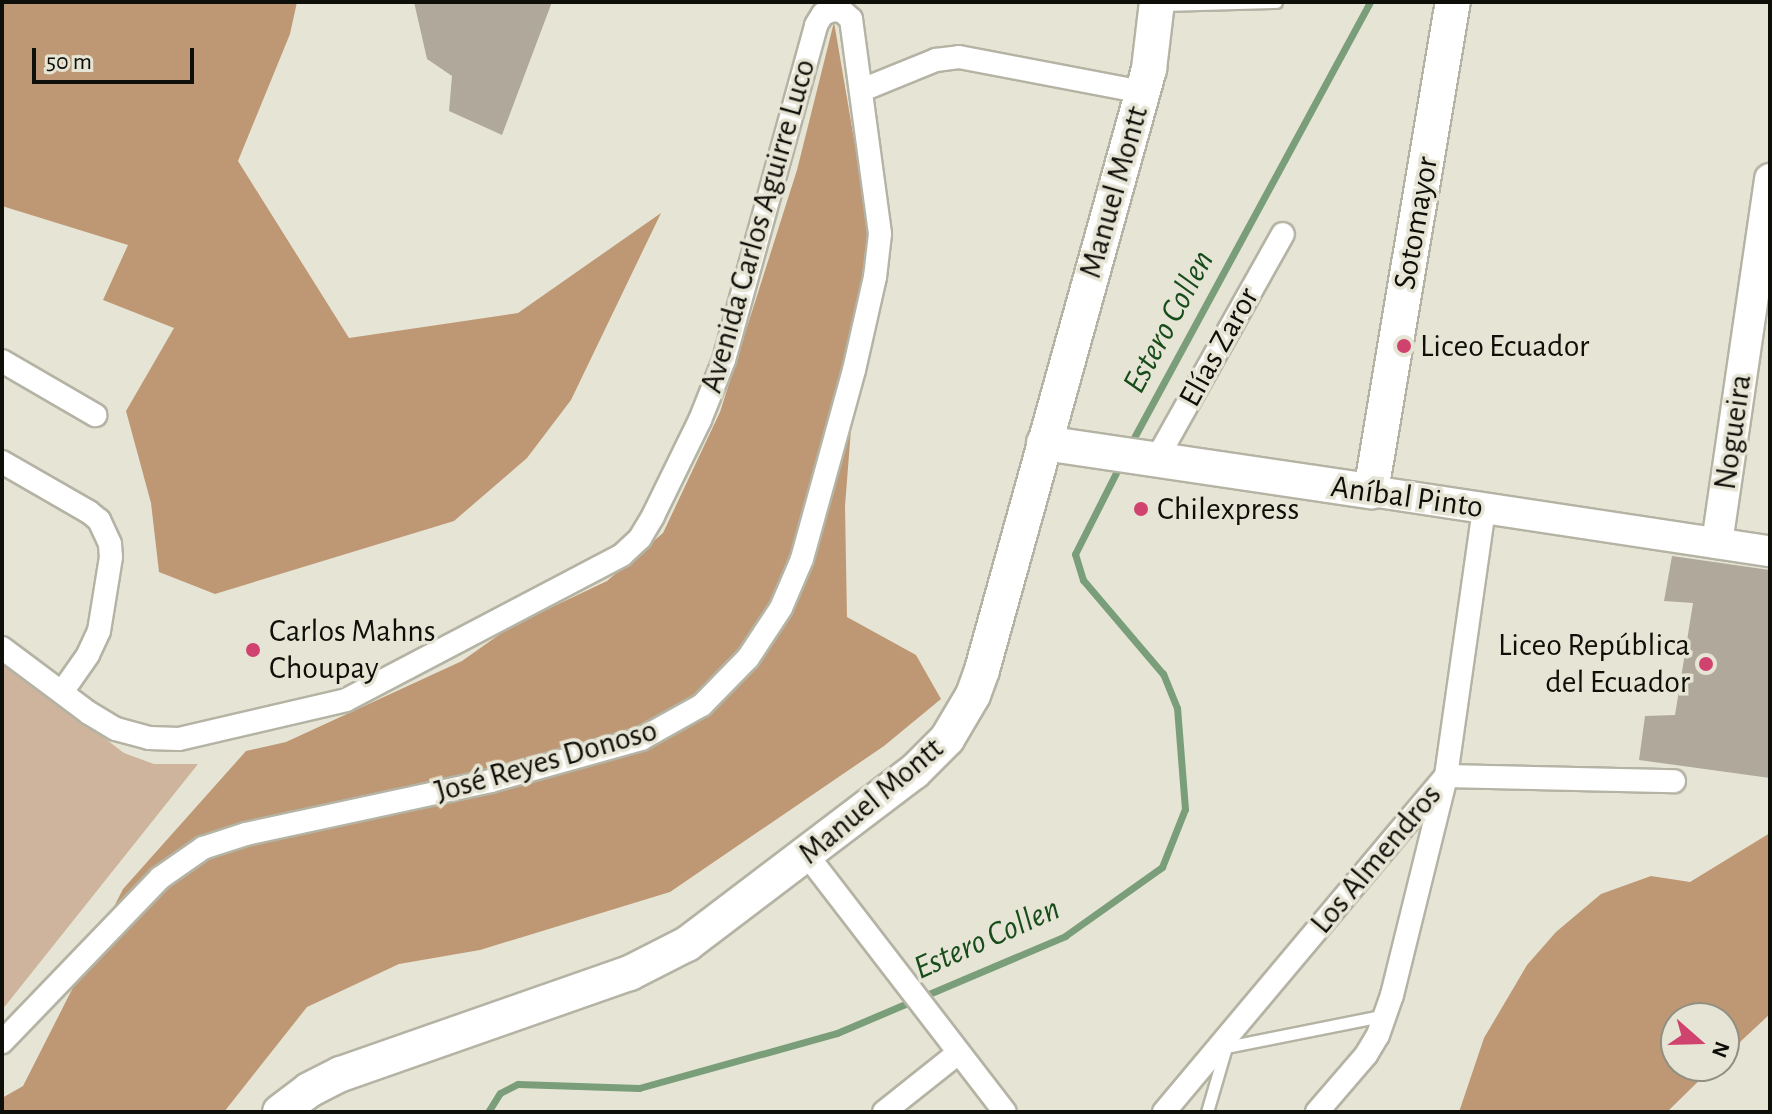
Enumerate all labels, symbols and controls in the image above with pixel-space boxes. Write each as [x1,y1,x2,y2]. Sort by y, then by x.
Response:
scale bar [36,32,198,82]
text: 50 m [46,50,92,74]
street label: Avenida Carlos Aguirre Luco [692,55,824,397]
street label: Manuel Montt [1071,102,1157,282]
street label: Sotomayor [1385,154,1447,292]
water label: Estero Collen [1114,244,1224,400]
street label: Elías Zaror [1171,281,1267,413]
place label: Liceo Ecuador [1420,327,1589,365]
marker: Liceo Ecuador [1395,337,1413,355]
street label: Nogueira [1706,372,1760,492]
street label: Aníbal Pinto [1328,467,1486,527]
place label: Chilexpress [1157,490,1299,528]
marker: Chilexpress [1132,500,1150,518]
place label: Carlos Mahns Choupay [269,613,436,688]
place label: Liceo República del Ecuador [1498,627,1690,702]
marker: Carlos Mahns Choupay [244,641,262,659]
marker: Liceo República del Ecuador [1697,655,1715,673]
street label: José Reyes Donoso [431,711,661,811]
street label: Manuel Montt [791,729,951,873]
street label: Los Almendros [1302,776,1450,942]
water label: Estero Collen [907,889,1067,989]
north arrow [1660,1002,1740,1082]
text: N [1708,1039,1734,1060]

